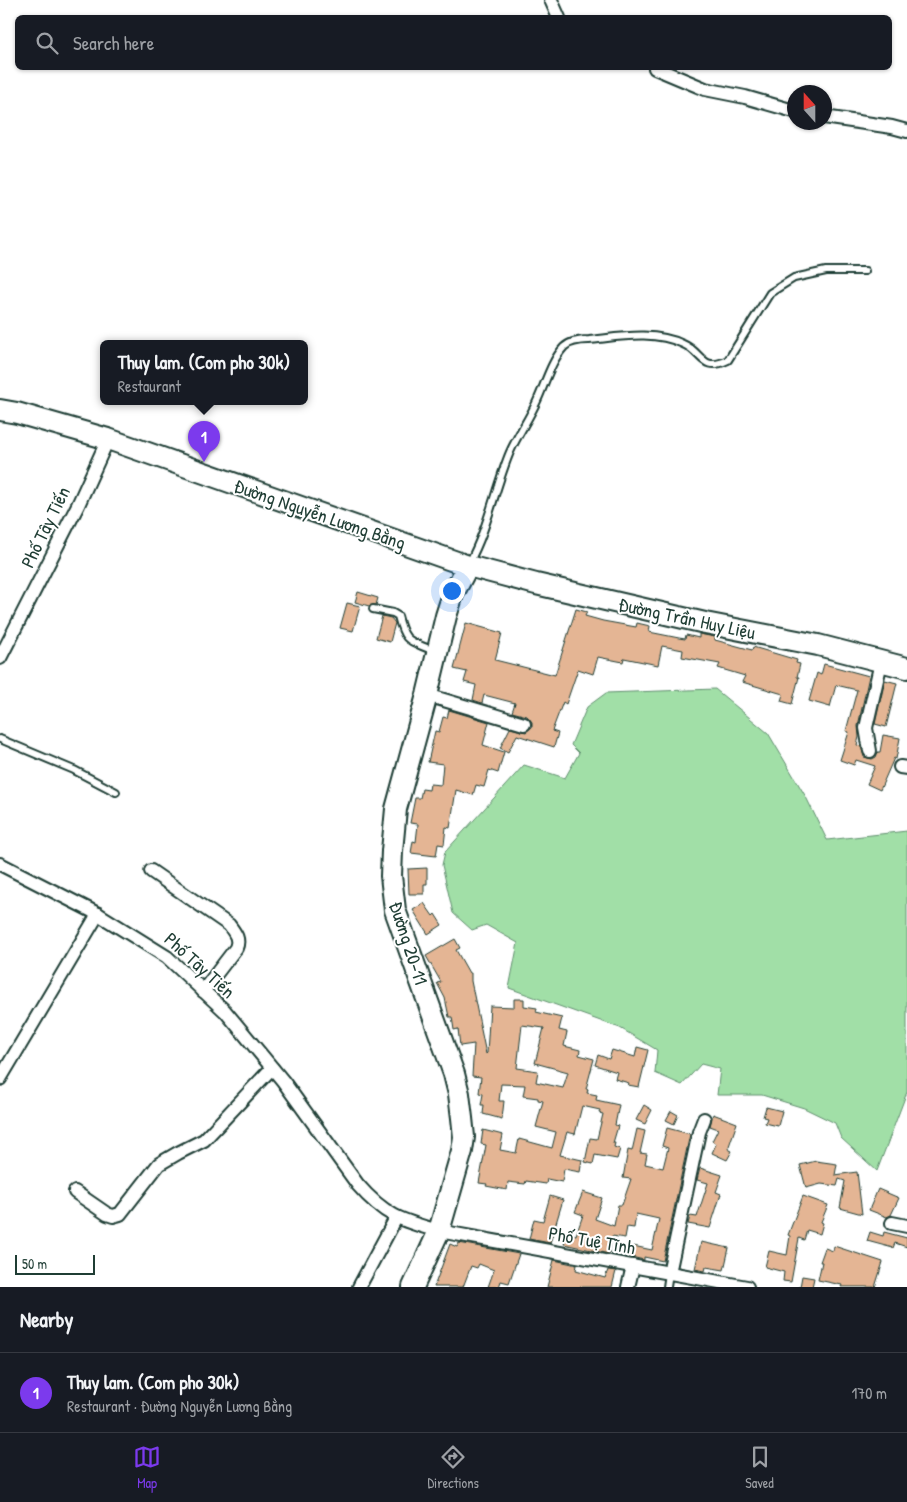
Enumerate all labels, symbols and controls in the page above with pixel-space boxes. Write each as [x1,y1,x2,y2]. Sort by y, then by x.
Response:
search box [15,15,892,70]
icon: search [33,29,61,57]
text: Search here [73,30,154,56]
north arrow [787,85,832,130]
popup [100,340,308,405]
text: Thuy lam. (Com pho 30k) [118,349,290,375]
text: Restaurant [118,375,181,397]
pin: 1 [188,421,220,462]
street label: Đường Nguyễn Lương Bằng [231,472,409,556]
street label: Phố Tây Tiến [14,482,76,572]
your location [439,578,465,604]
street label: Đường Trần Huy Liệu [616,591,758,645]
street label: Đường 20-11 [383,898,435,988]
street label: Phố Tây Tiến [159,926,241,1004]
street label: Phố Tuệ Tĩnh [547,1220,637,1260]
scale bar [15,1252,95,1275]
text: 50 m [22,1254,47,1273]
text: Nearby [20,1305,73,1334]
text: Thuy lam. (Com pho 30k) [67,1369,239,1395]
text: 1 [33,1382,39,1404]
text: 170 m [852,1382,887,1404]
text: Restaurant · Đường Nguyễn Lương Bằng [67,1395,292,1417]
tab: Map [133,1443,161,1492]
tab: Directions [427,1443,479,1492]
tab: Saved [745,1443,774,1492]

